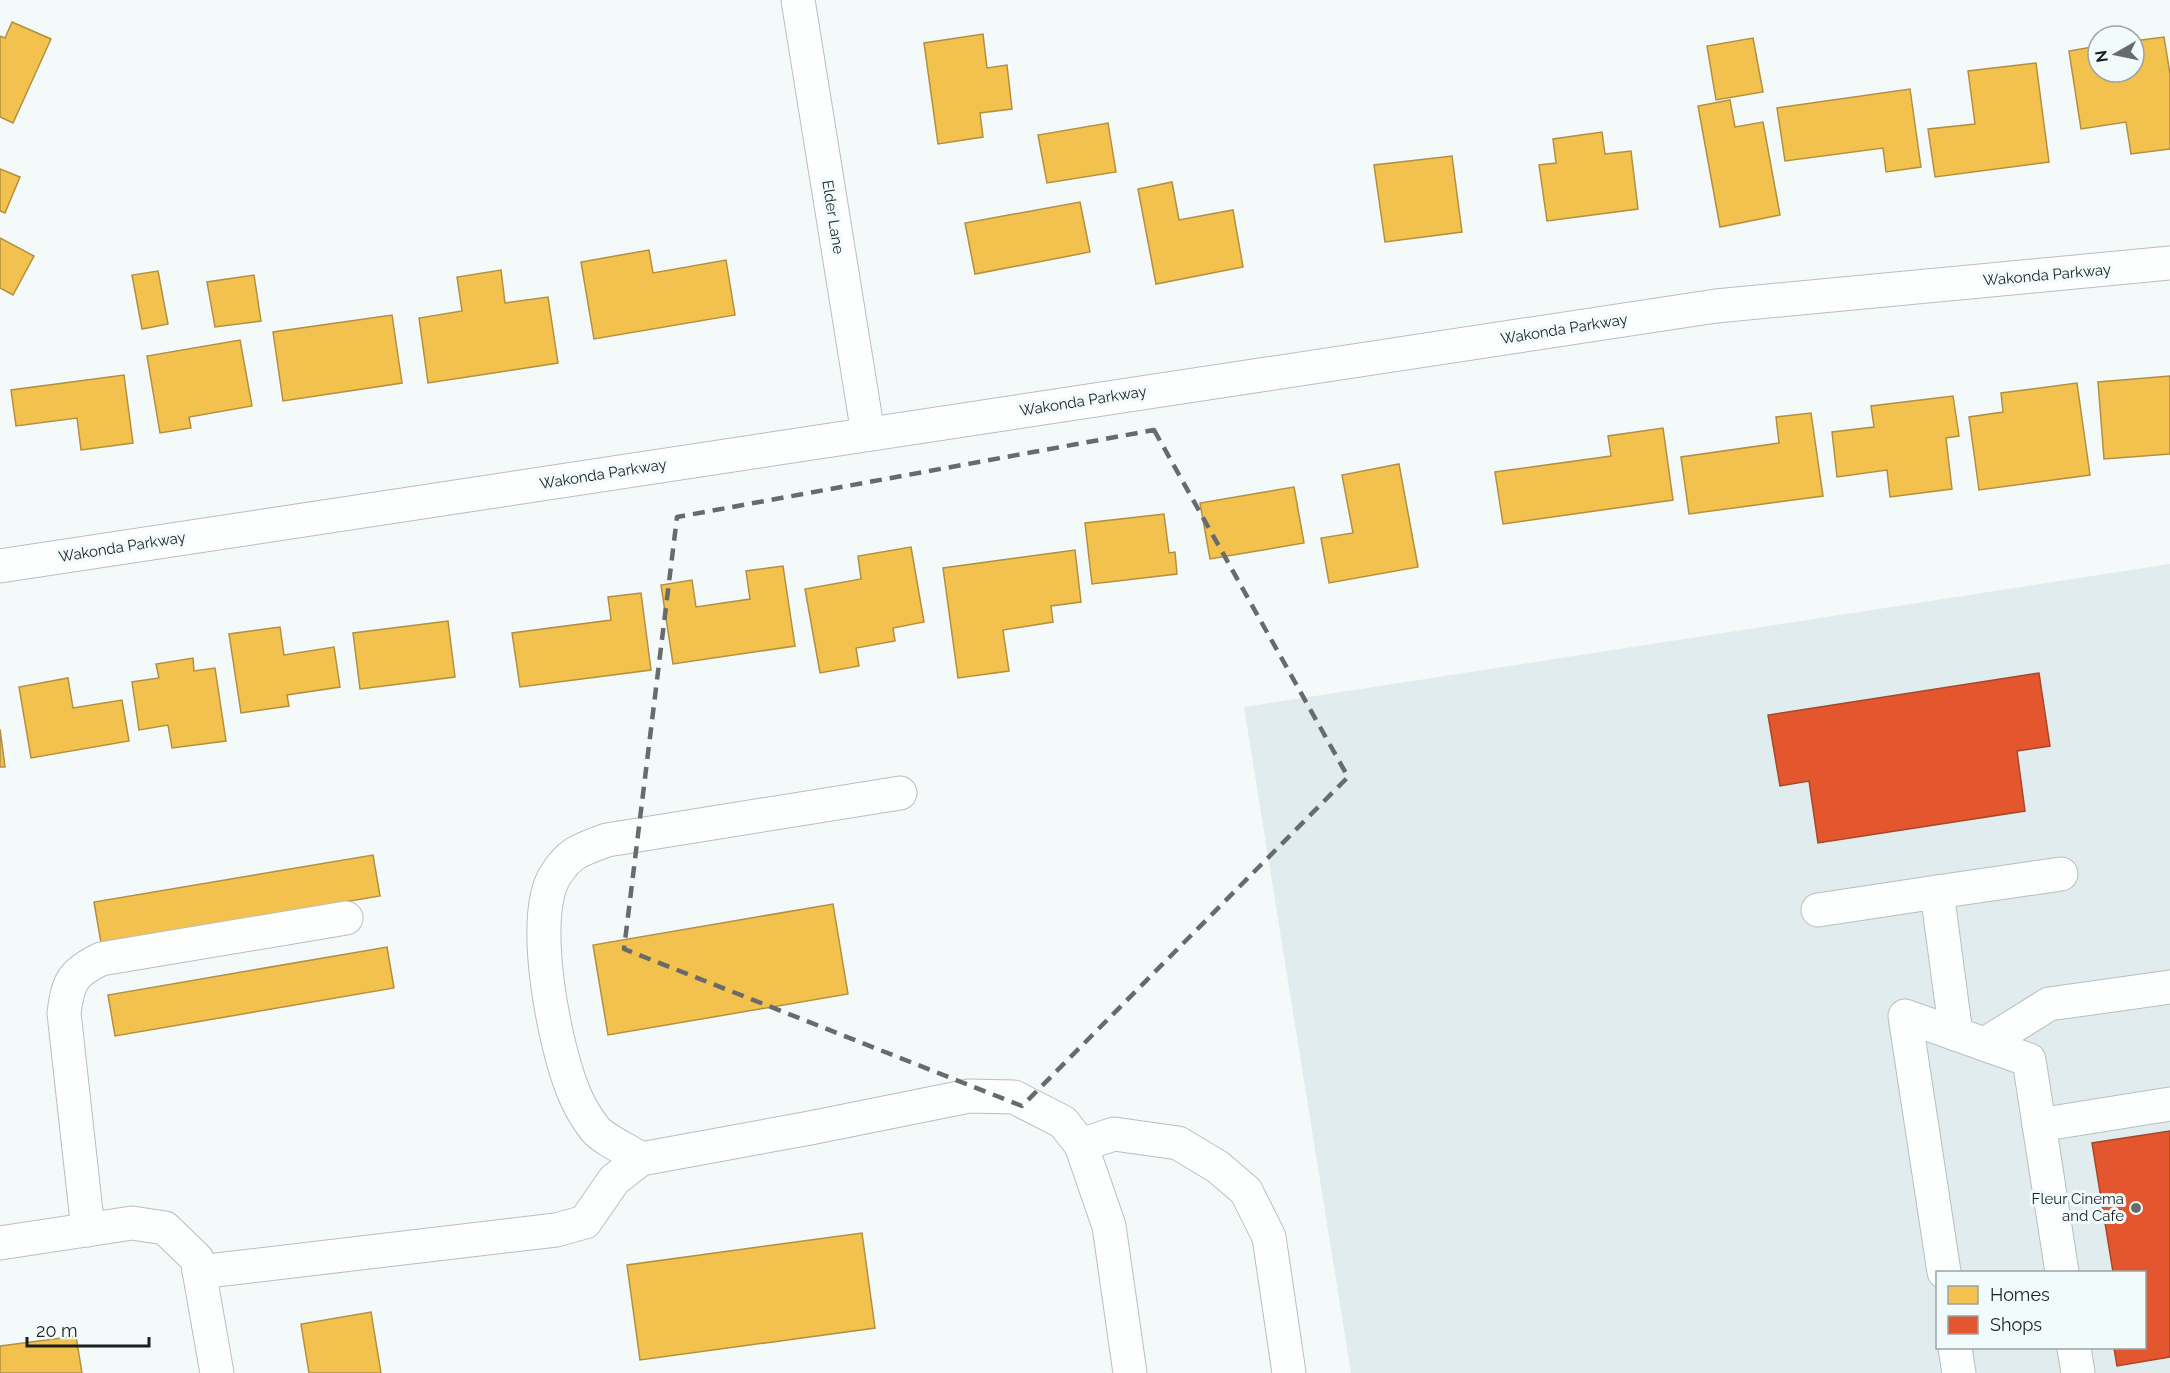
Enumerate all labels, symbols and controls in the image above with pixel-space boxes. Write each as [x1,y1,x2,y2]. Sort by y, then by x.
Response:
north arrow [2086,24,2146,84]
text: N [2091,49,2112,64]
street label: Elder Lane [818,179,848,255]
street label: Wakonda Parkway [1982,260,2112,290]
street label: Wakonda Parkway [1499,310,1629,348]
street label: Wakonda Parkway [1018,382,1148,420]
street label: Wakonda Parkway [538,455,668,493]
street label: Wakonda Parkway [57,528,187,566]
place label: Fleur Cinema and Cafe [2032,1190,2124,1225]
marker: Fleur Cinema and Cafe [2129,1201,2143,1215]
legend [1936,1271,2146,1349]
text: Homes [1990,1284,2050,1305]
scale bar [27,1310,148,1348]
text: Shops [1990,1314,2042,1335]
text: 20 m [36,1320,78,1341]

